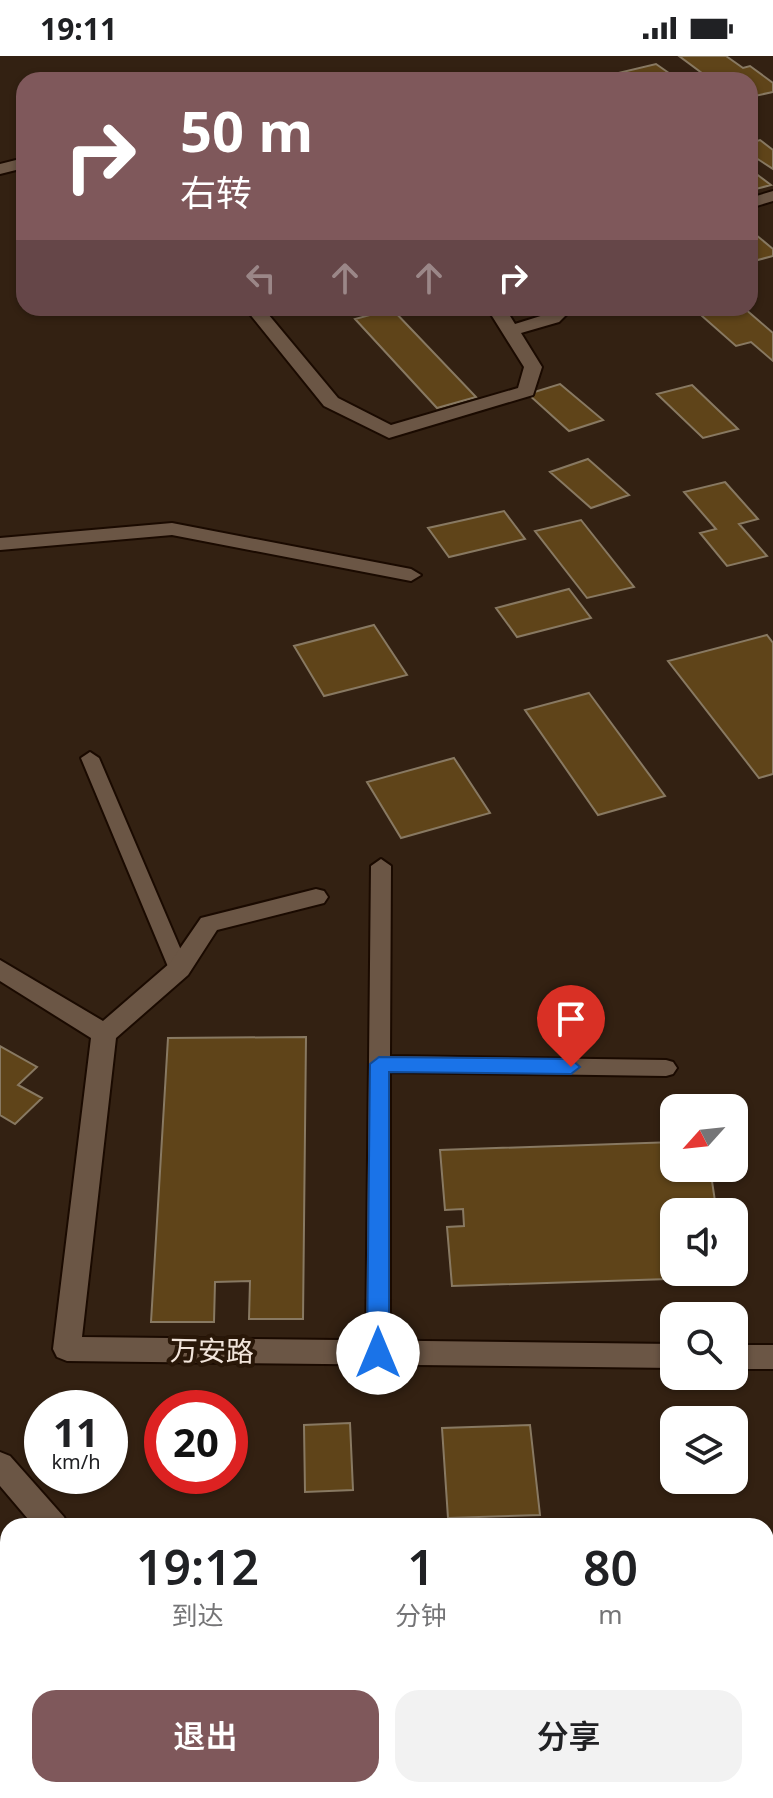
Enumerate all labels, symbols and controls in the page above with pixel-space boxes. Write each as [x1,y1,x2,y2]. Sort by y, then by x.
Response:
text: 19:11 [40,8,117,49]
text: 50 m [180,92,313,168]
icon: right [48,104,152,208]
text: 右转 [180,168,252,217]
icon: left [239,256,283,300]
icon: ahead [323,256,367,300]
icon: ahead [407,256,451,300]
icon: right [491,256,535,300]
pin [537,985,605,1067]
icon: arrive [549,997,593,1041]
north arrow [660,1094,748,1182]
map controls [660,1094,748,1494]
button: sound [660,1198,748,1286]
button: search [660,1302,748,1390]
position arrow [336,1311,420,1395]
street label: 万安路 [170,1330,254,1370]
speed limit sign: 20 [144,1390,248,1494]
text: 11 [53,1404,99,1459]
button: layers [660,1406,748,1494]
text: km/h [51,1448,101,1475]
text: 19:12 [136,1534,259,1599]
text: 1 [407,1534,435,1599]
text: 80 [583,1535,638,1600]
text: m [598,1596,623,1632]
text: 到达 [172,1597,224,1633]
text: 分钟 [395,1597,447,1633]
button: 退出 [32,1690,379,1782]
button: 分享 [395,1690,742,1782]

